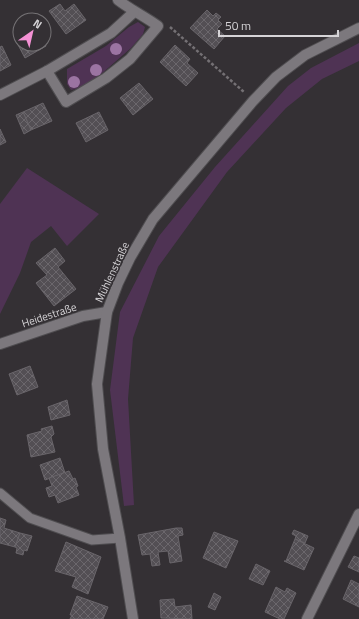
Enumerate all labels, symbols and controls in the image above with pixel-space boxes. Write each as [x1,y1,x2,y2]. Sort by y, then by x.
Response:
north arrow [12,12,52,52]
scale bar [219,12,338,38]
text: N [30,15,45,32]
text: 50 m [225,16,251,35]
street label: Mühlenstraße [91,239,133,305]
street label: Heidestraße [19,298,79,331]

